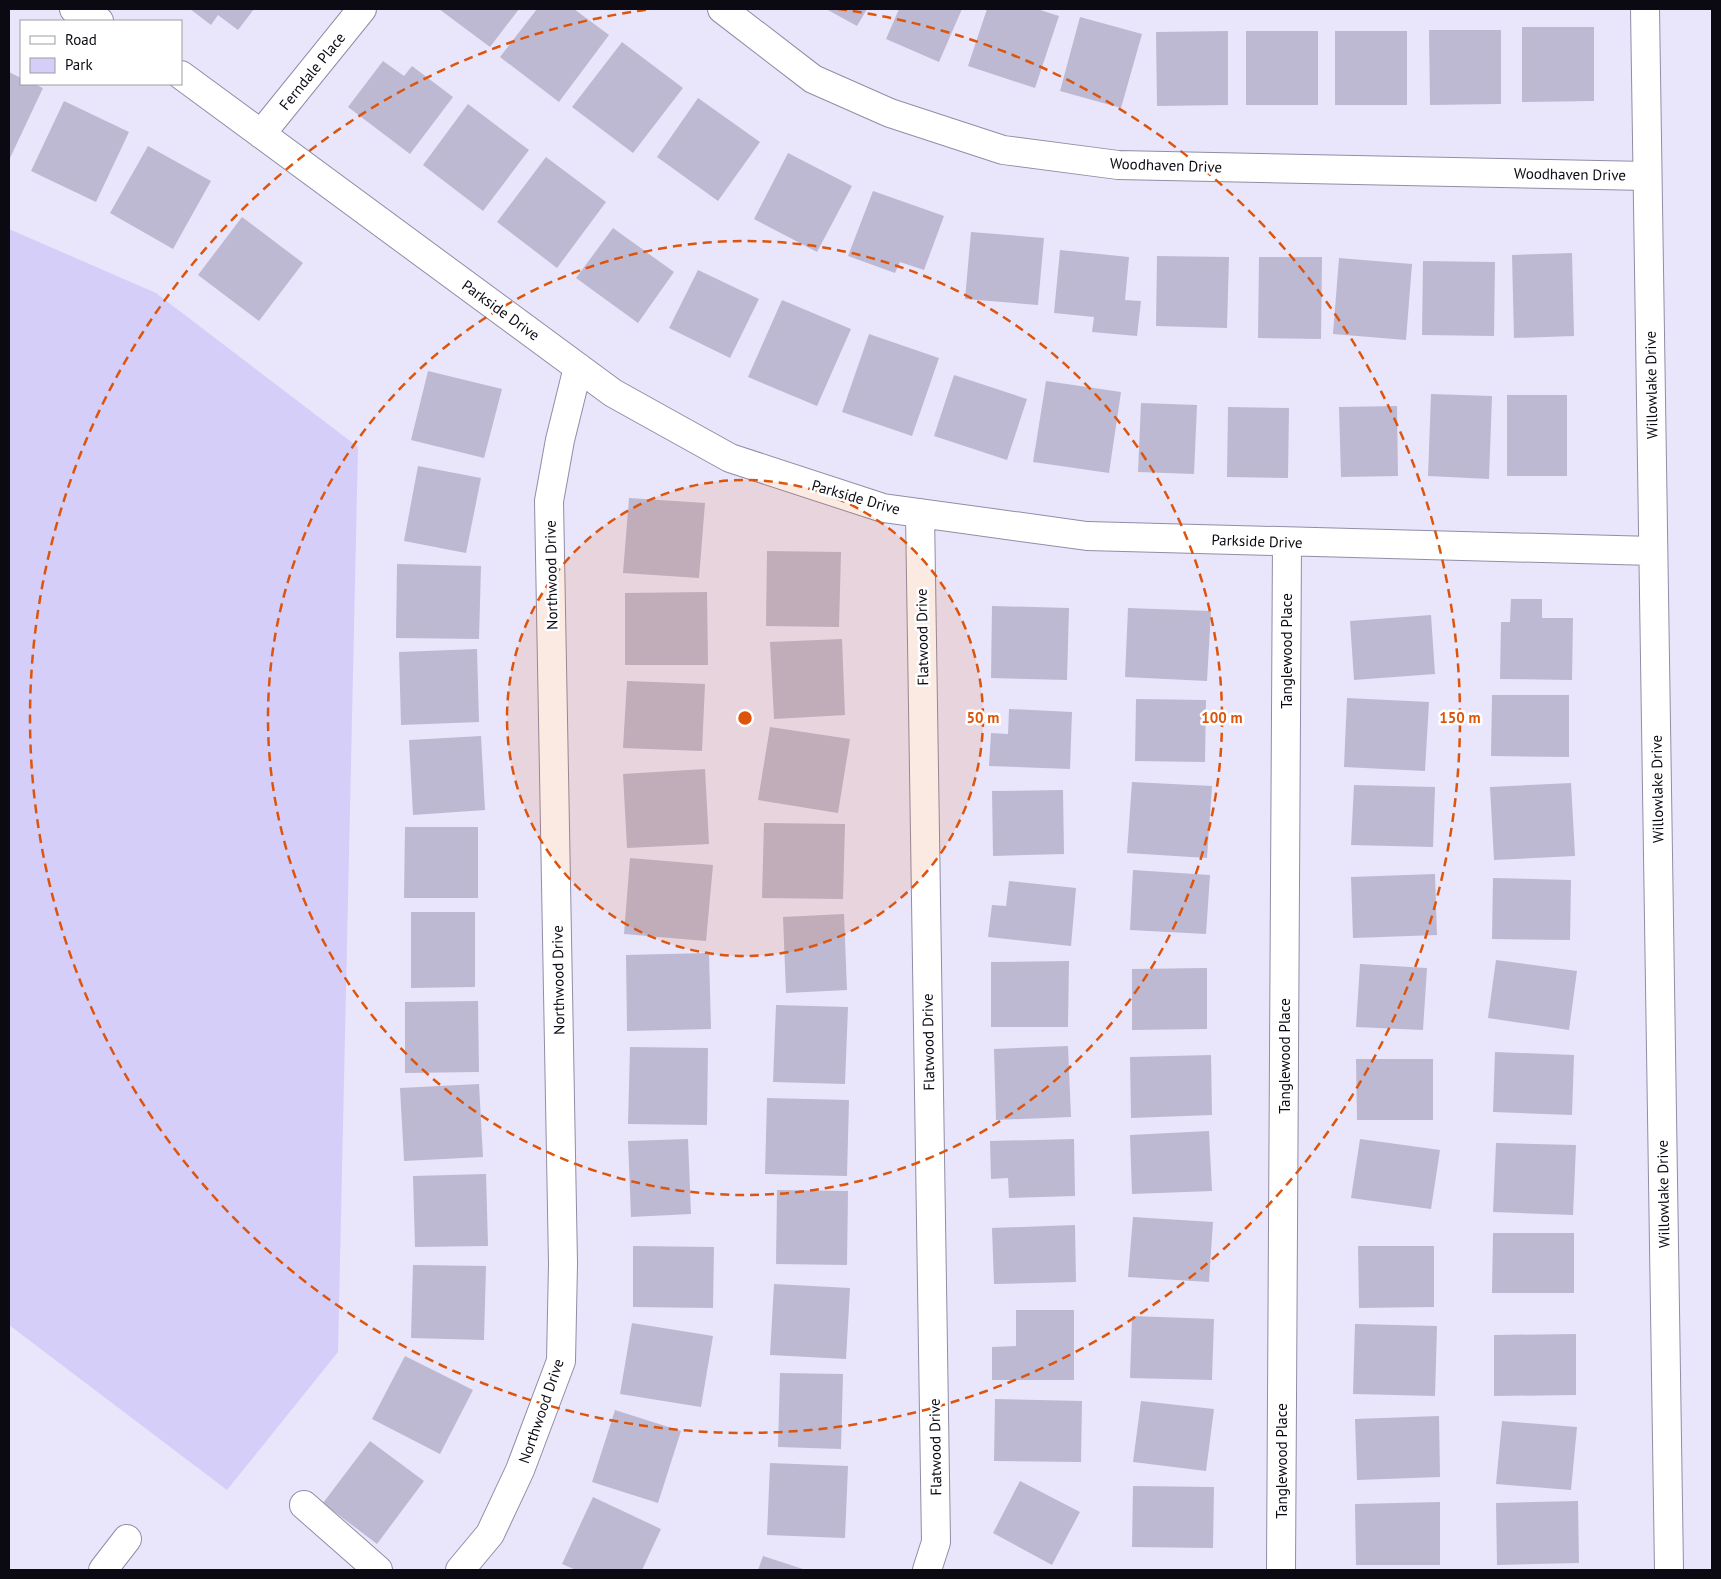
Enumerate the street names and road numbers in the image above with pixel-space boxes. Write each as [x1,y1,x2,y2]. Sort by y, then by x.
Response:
street label: Ferndale Place [275,28,349,114]
street label: Woodhaven Drive [1110,154,1222,176]
street label: Woodhaven Drive [1514,164,1626,184]
street label: Parkside Drive [459,276,543,344]
street label: Willowlake Drive [1641,331,1661,439]
street label: Parkside Drive [810,475,902,519]
street label: Northwood Drive [541,520,561,630]
street label: Parkside Drive [1211,530,1303,552]
street label: Flatwood Drive [912,588,932,686]
street label: Tanglewood Place [1277,593,1296,709]
street label: Willowlake Drive [1647,735,1667,843]
street label: Northwood Drive [548,925,568,1035]
street label: Flatwood Drive [918,993,938,1091]
street label: Tanglewood Place [1275,998,1294,1114]
street label: Willowlake Drive [1653,1140,1673,1248]
street label: Northwood Drive [514,1356,568,1466]
street label: Flatwood Drive [925,1398,945,1496]
street label: Tanglewood Place [1272,1403,1291,1519]

